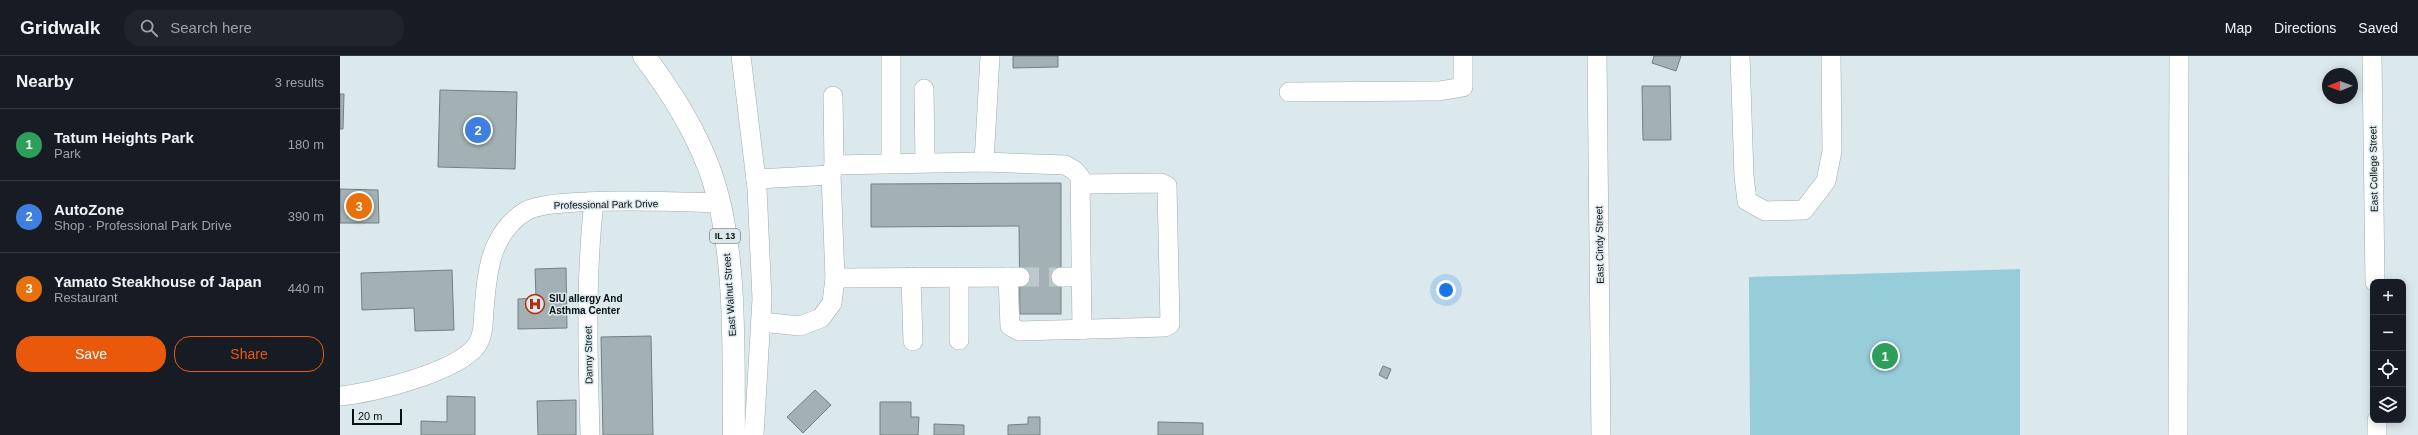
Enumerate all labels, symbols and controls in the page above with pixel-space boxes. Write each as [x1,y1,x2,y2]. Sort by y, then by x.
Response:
search box [124,10,404,46]
text: Gridwalk [20,17,100,38]
icon: search [138,17,160,39]
text: Search here [170,19,252,36]
text: Map [2225,20,2252,36]
text: Directions [2274,20,2336,36]
text: Saved [2358,20,2398,36]
north arrow [2322,68,2358,104]
text: Nearby [16,72,74,91]
text: 3 results [275,75,324,90]
pin: 2 [465,115,491,145]
street label: East College Street [2367,126,2380,212]
text: Tatum Heights Park [54,129,194,146]
text: 1 [25,137,33,152]
text: 180 m [288,137,324,152]
text: Park [54,146,81,161]
pin: 3 [346,191,372,221]
street label: Professional Park Drive [554,198,659,211]
text: AutoZone [54,201,124,218]
street label: East Cindy Street [1593,206,1606,284]
text: 2 [25,209,33,224]
text: 390 m [288,209,324,224]
text: Shop · Professional Park Drive [54,218,232,233]
road number: IL 13 [710,229,740,243]
street label: East Walnut Street [721,253,738,337]
text: Yamato Steakhouse of Japan [54,273,262,290]
map controls [2370,279,2406,423]
button: + [2370,279,2406,315]
your location [1436,280,1456,300]
text: 3 [25,281,33,296]
text: 440 m [288,281,324,296]
text: Restaurant [54,290,118,305]
hospital icon: SIU allergy And Asthma Center [524,293,546,315]
place label: SIU allergy And Asthma Center [549,293,623,316]
button: − [2370,315,2406,351]
street label: Danny Street [582,326,595,384]
button: Save [16,336,166,372]
button: Share [174,336,324,372]
pin: 1 [1872,341,1898,371]
button: locate [2370,351,2406,387]
button: layers [2370,387,2406,423]
scale bar [352,407,402,426]
text: 20 m [358,410,382,422]

